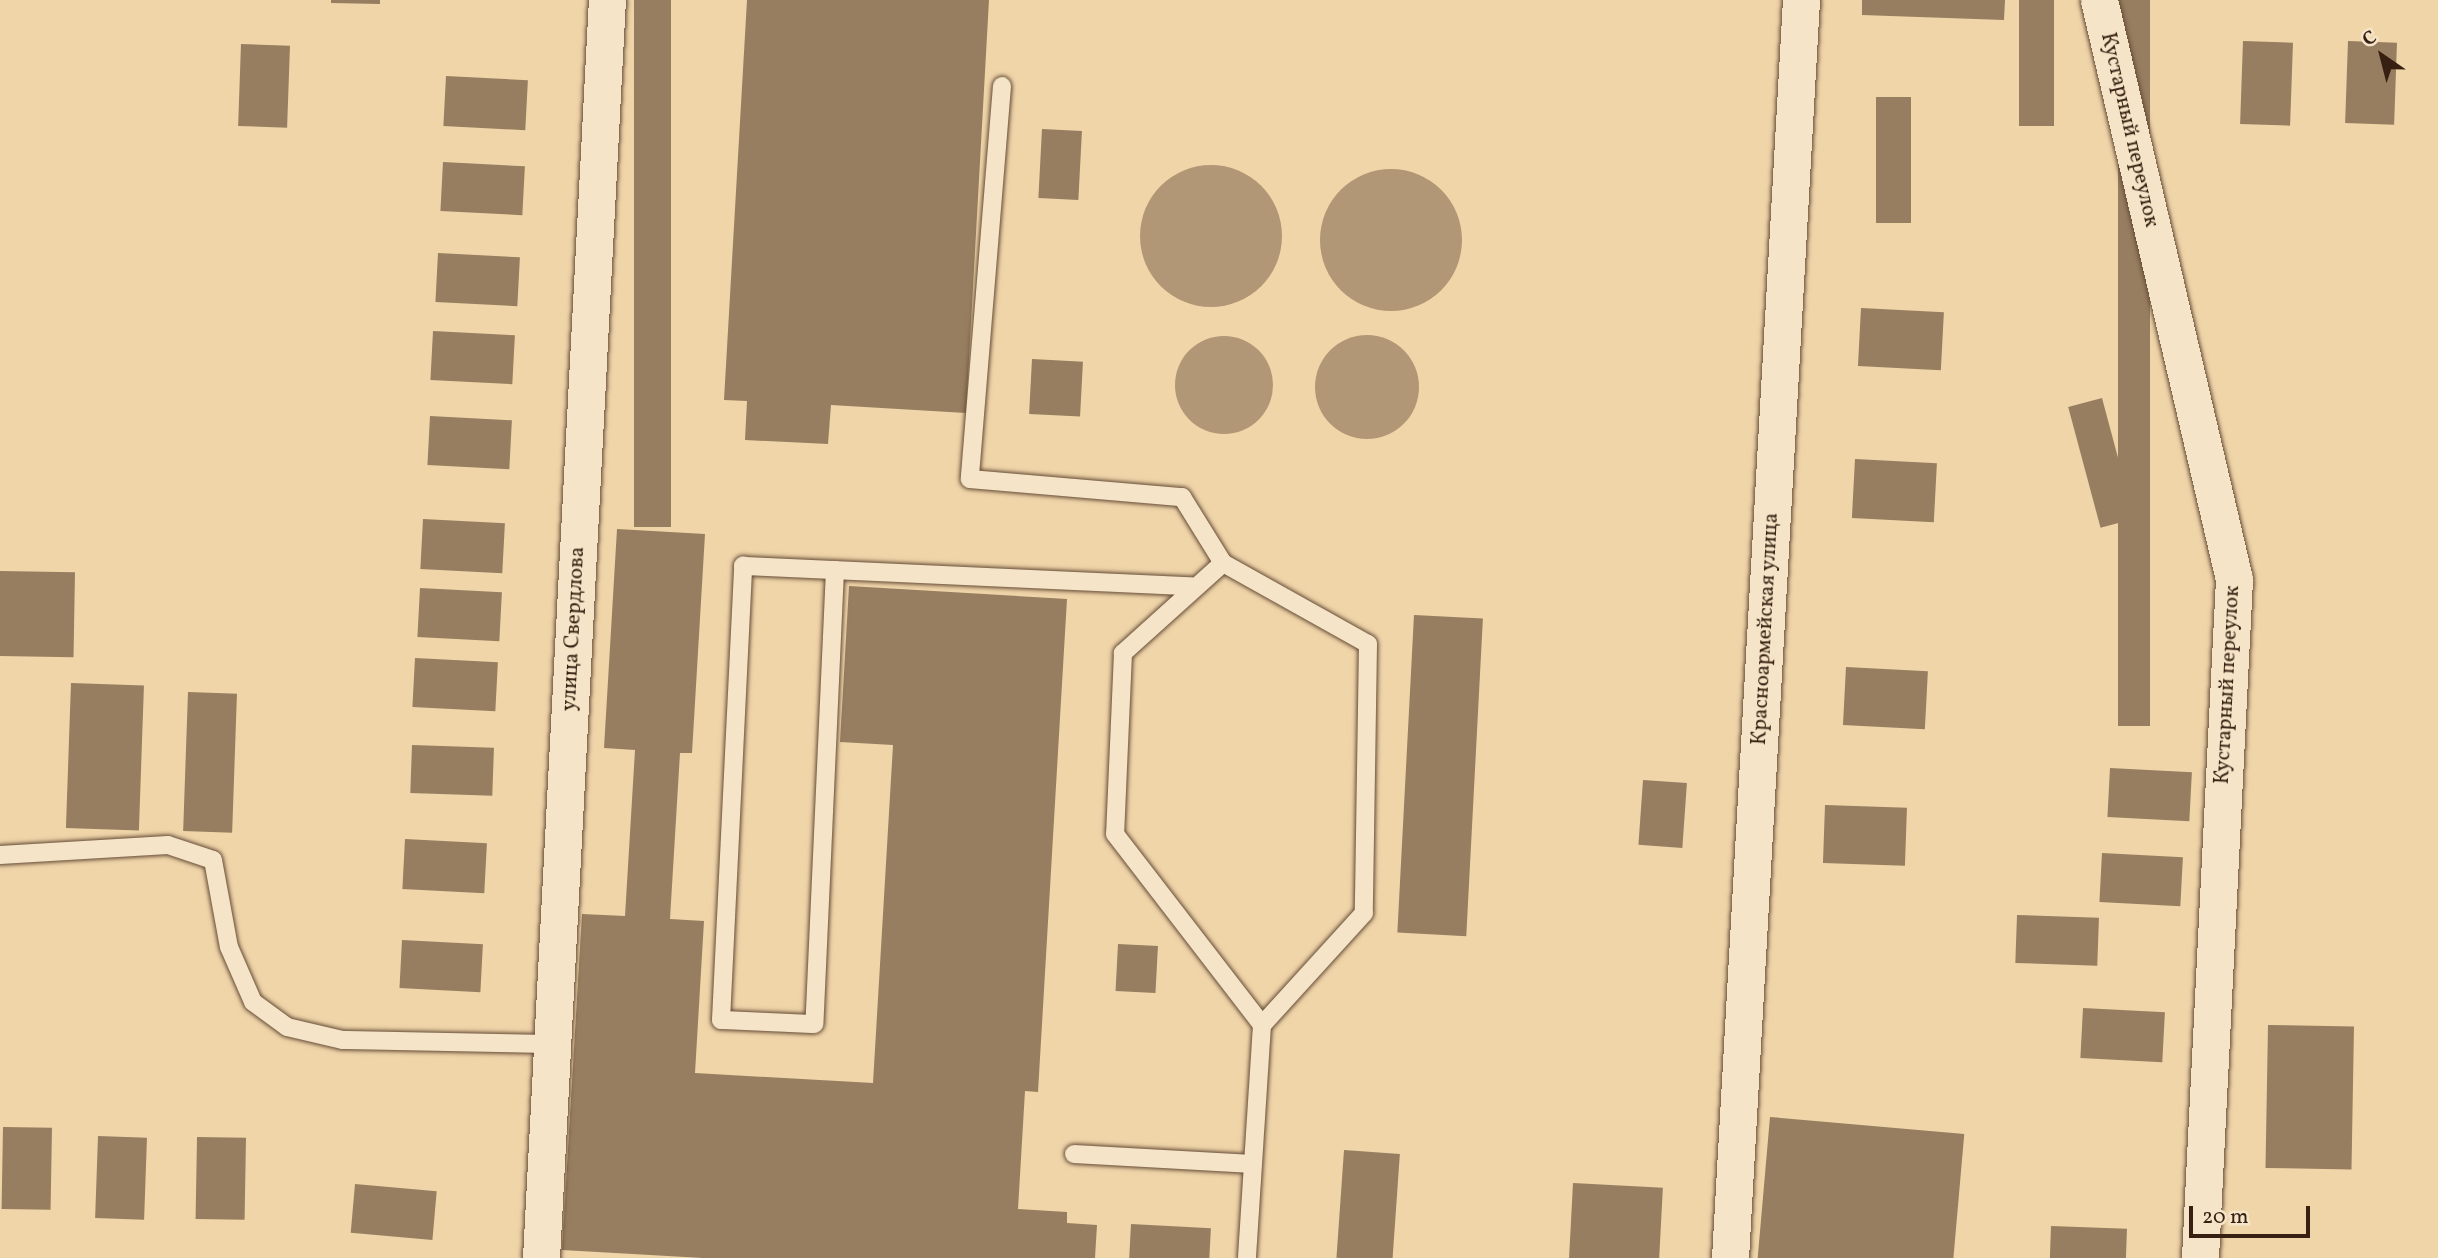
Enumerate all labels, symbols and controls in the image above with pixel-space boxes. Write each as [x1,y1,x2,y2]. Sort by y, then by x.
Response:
north arrow [2347,21,2417,91]
text: С [2357,25,2382,53]
street label: Кустарный переулок [2094,30,2164,230]
street label: Красноармейская улица [1747,512,1785,746]
street label: улица Свердлова [557,546,591,712]
street label: Кустарный переулок [2210,585,2246,785]
scale bar [2193,1192,2314,1236]
text: 20 m [2202,1203,2248,1232]

